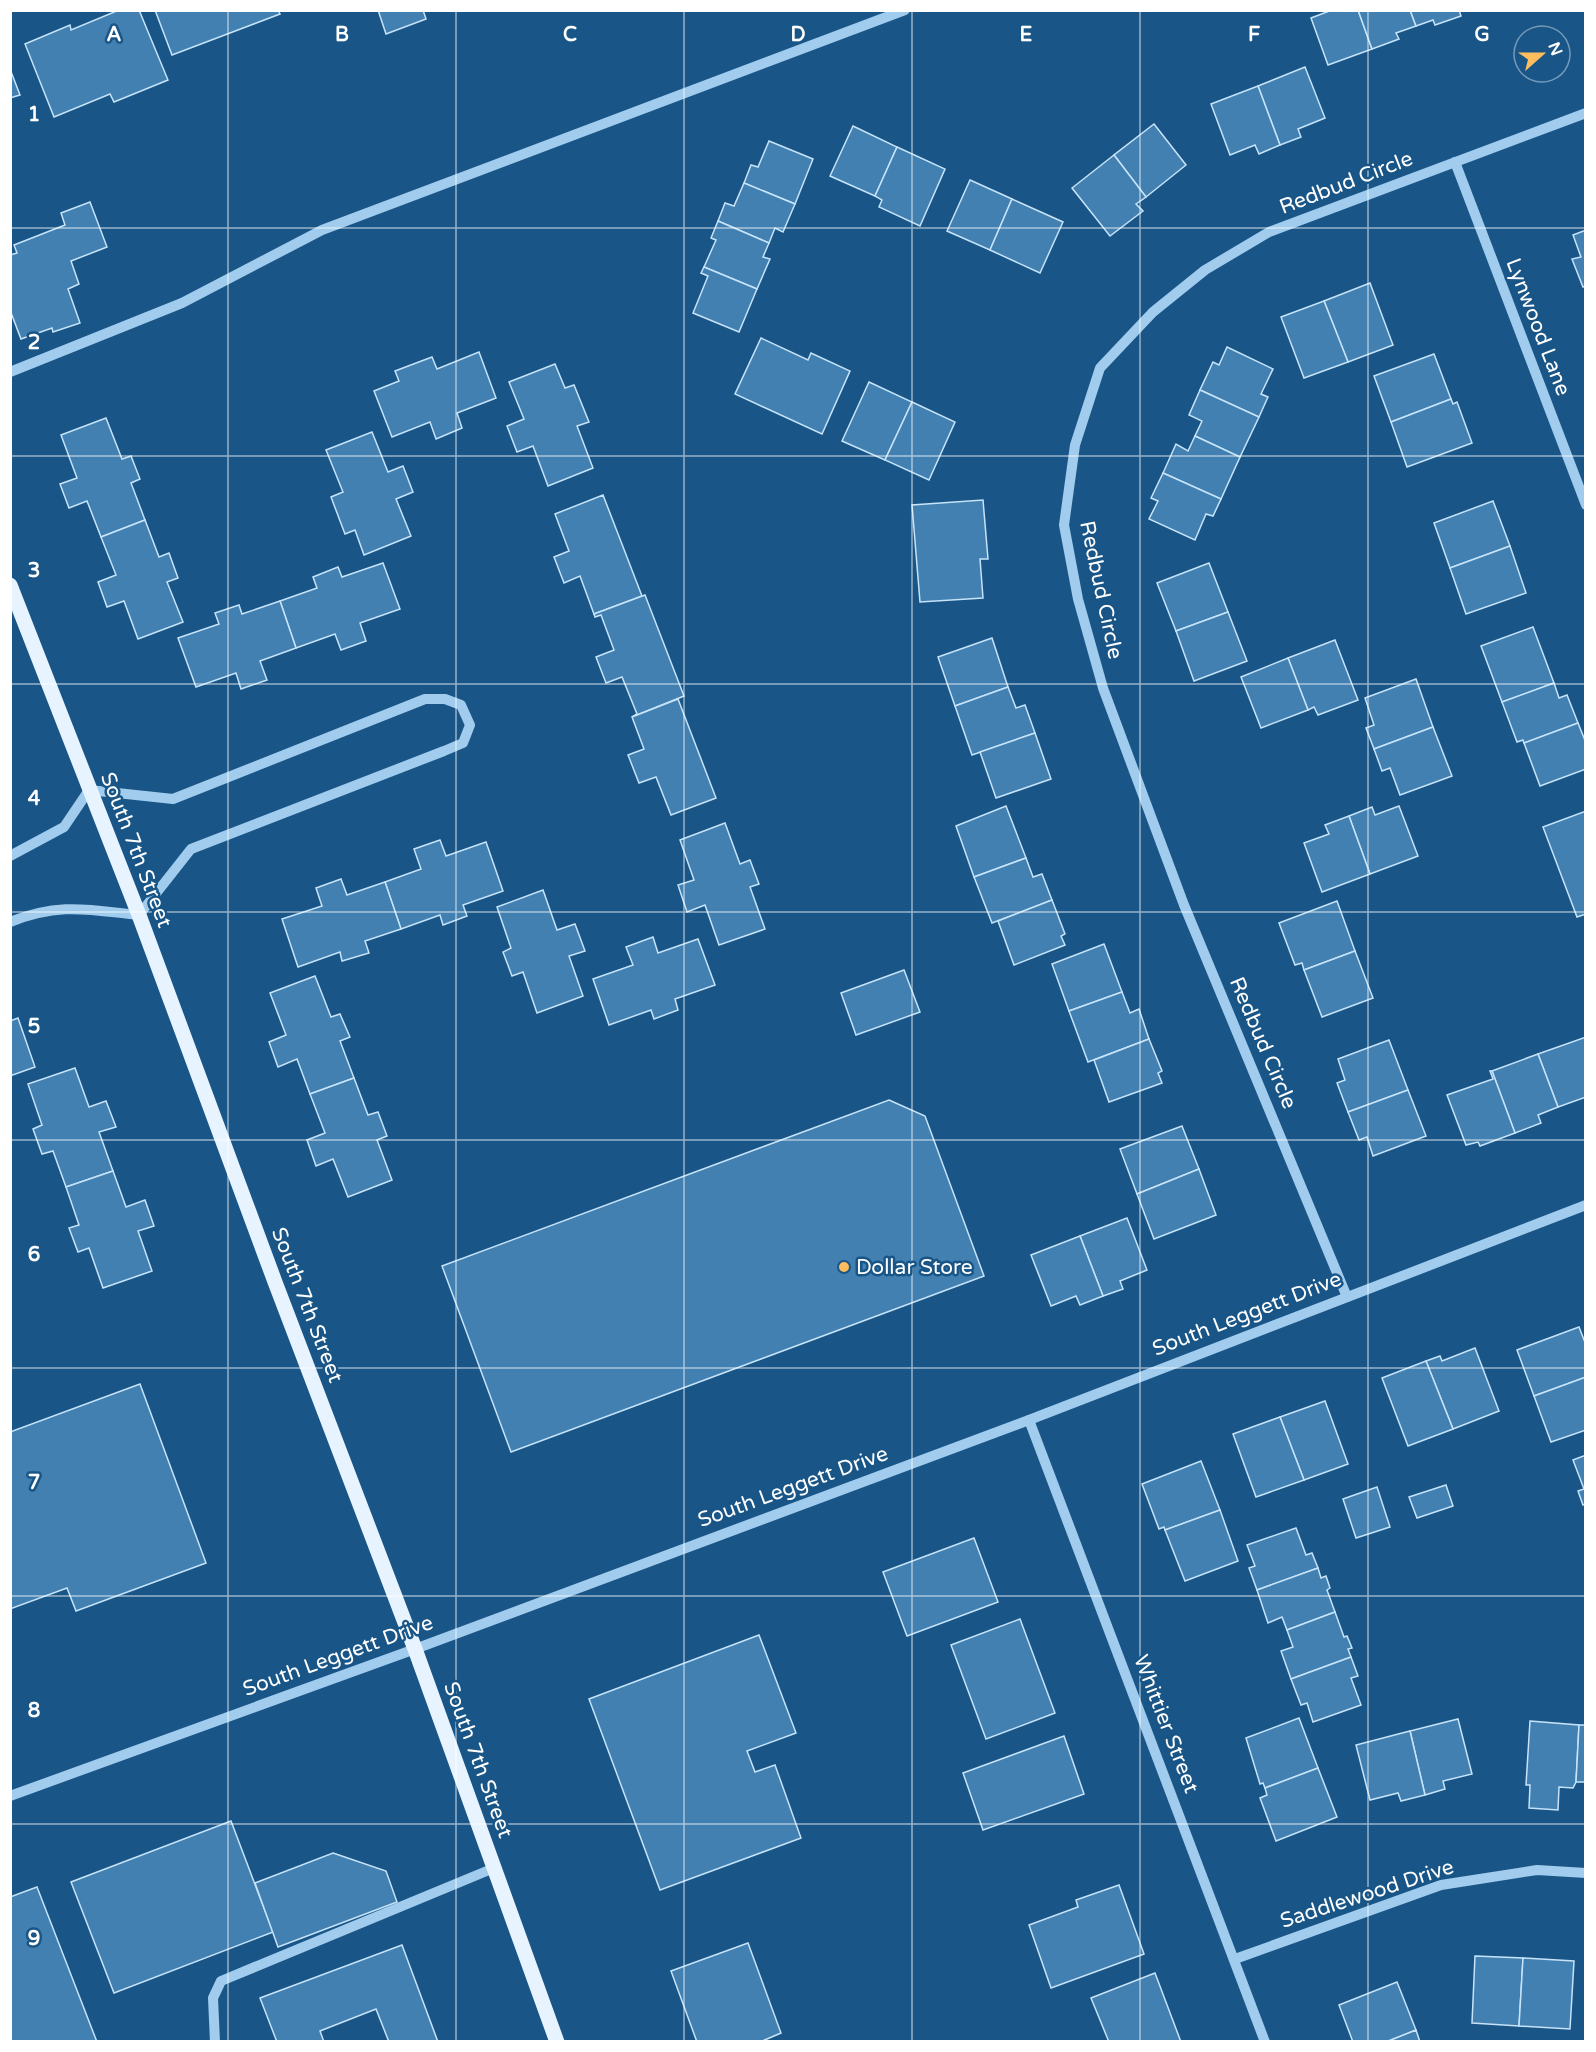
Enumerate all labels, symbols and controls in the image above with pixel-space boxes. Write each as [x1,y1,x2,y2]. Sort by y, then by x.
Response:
text: A [107,23,122,47]
text: B [335,23,349,47]
text: C [563,23,577,47]
text: D [790,23,806,47]
text: E [1020,23,1033,47]
text: F [1248,23,1260,47]
text: G [1474,23,1490,47]
north arrow [1512,24,1572,84]
text: N [1543,39,1567,59]
text: 1 [28,103,40,127]
street label: Redbud Circle [1276,146,1416,220]
street label: Lynwood Lane [1500,255,1576,399]
text: 2 [28,331,40,355]
street label: Redbud Circle [1074,519,1128,662]
text: 3 [28,559,40,583]
street label: South 7th Street [95,769,177,931]
text: 4 [28,787,41,811]
street label: Redbud Circle [1224,973,1302,1113]
text: 5 [28,1015,40,1039]
street label: South 7th Street [266,1224,348,1386]
text: 6 [28,1243,40,1267]
place label: Dollar Store [856,1255,973,1280]
marker: Dollar Store [837,1260,851,1274]
street label: South Leggett Drive [1149,1266,1345,1362]
street label: South Leggett Drive [695,1441,892,1533]
text: 7 [28,1471,40,1495]
street label: South Leggett Drive [240,1610,437,1702]
street label: Whittier Street [1128,1651,1204,1797]
street label: South 7th Street [438,1679,518,1841]
text: 8 [28,1699,40,1723]
street label: Saddlewood Drive [1277,1854,1457,1934]
text: 9 [28,1927,40,1951]

